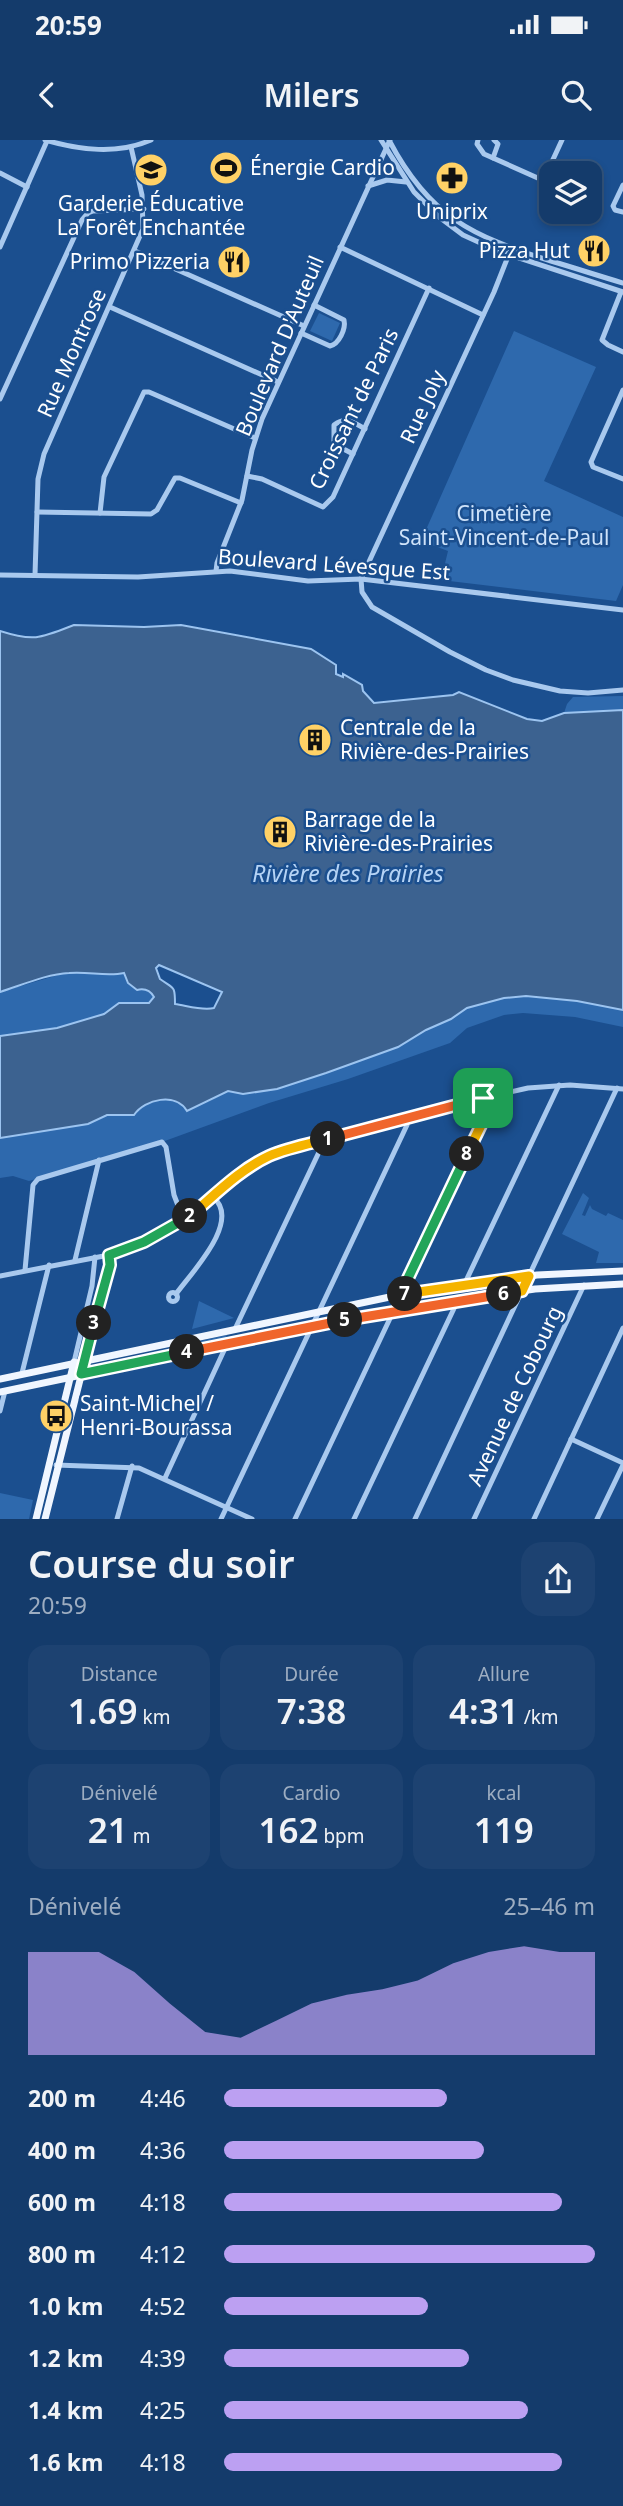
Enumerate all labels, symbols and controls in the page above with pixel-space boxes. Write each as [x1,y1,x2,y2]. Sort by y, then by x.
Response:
text: 20:59 [35,7,102,43]
text: Milers [263,73,360,116]
icon: back [28,76,66,114]
icon: search [557,76,595,114]
sports icon: Énergie Cardio [207,149,245,187]
school or university icon: Garderie Éducative La Forêt Enchantée [132,151,170,189]
place label: Énergie Cardio [250,153,395,181]
pharmacy icon: Uniprix [433,159,471,197]
map controls [539,161,602,224]
button: layers [539,161,602,224]
place label: Garderie Éducative La Forêt Enchantée [57,189,245,241]
place label: Uniprix [416,197,488,225]
restaurant icon: Pizza Hut [575,232,613,270]
place label: Pizza Hut [479,236,570,264]
restaurant icon: Primo Pizzeria [215,243,253,281]
place label: Primo Pizzeria [70,247,210,275]
street label: Boulevard D'Auteuil [228,251,330,440]
street label: Rue Montrose [30,284,112,422]
street label: Croissant de Paris [302,323,404,494]
street label: Rue Joly [393,365,451,448]
park label: Cimetière Saint-Vincent-de-Paul [399,499,609,551]
street label: Boulevard Lévesque Est [217,542,452,586]
place label: Centrale de la Rivière-des-Prairies [340,713,529,765]
building icon: Centrale de la Rivière-des-Prairies [296,721,334,759]
place label: Barrage de la Rivière-des-Prairies [304,805,493,857]
building icon: Barrage de la Rivière-des-Prairies [261,813,299,851]
water label: Rivière des Prairies [252,857,444,889]
pin [453,1068,513,1128]
icon: arrive [464,1079,502,1117]
pin: 1 [310,1122,346,1156]
text: 1 [322,1125,333,1151]
pin: 8 [449,1136,484,1172]
text: 8 [461,1140,472,1166]
pin: 2 [172,1198,208,1234]
text: 2 [184,1202,195,1228]
pin: 7 [388,1276,422,1312]
pin: 6 [486,1276,522,1312]
text: 7 [399,1280,410,1306]
text: 6 [498,1280,509,1306]
street label: Avenue de Cobourg [460,1301,568,1490]
pin: 5 [328,1302,362,1338]
pin: 3 [76,1306,112,1340]
text: 5 [339,1306,350,1332]
text: 3 [88,1309,99,1335]
pin: 4 [170,1334,204,1370]
text: 4 [181,1338,192,1364]
place label: Saint-Michel / Henri-Bourassa [80,1389,233,1441]
bus stop icon: Saint-Michel / Henri-Bourassa [37,1397,75,1435]
text: Course du soir [28,1537,295,1589]
button: share [521,1542,595,1616]
text: 20:59 [28,1589,87,1621]
text: Distance [81,1661,158,1687]
text: Durée [284,1661,339,1687]
text: Allure [478,1661,530,1687]
text: 1.69 [68,1687,138,1734]
text: 7:38 [277,1687,346,1734]
text: 4:31 [449,1687,519,1734]
text: km [138,1704,170,1730]
text: /km [519,1704,559,1730]
text: Dénivelé [81,1780,158,1806]
text: Cardio [282,1780,341,1806]
text: kcal [486,1780,521,1806]
text: 21 [88,1806,128,1853]
text: 162 [258,1806,318,1853]
text: 119 [474,1806,534,1853]
text: m [128,1823,151,1849]
text: bpm [318,1823,365,1849]
text: Dénivelé [28,1890,121,1922]
text: 25–46 m [503,1890,595,1922]
text: 200 m [28,2082,96,2114]
text: 4:46 [140,2082,186,2114]
text: 400 m [28,2134,96,2166]
text: 4:36 [140,2134,186,2166]
text: 600 m [28,2186,96,2218]
text: 4:18 [140,2186,186,2218]
text: 800 m [28,2238,96,2270]
text: 4:12 [140,2238,186,2270]
text: 1.0 km [28,2290,103,2322]
text: 4:52 [140,2290,186,2322]
text: 1.2 km [28,2342,103,2374]
text: 4:39 [140,2342,186,2374]
text: 1.4 km [28,2394,103,2426]
text: 4:25 [140,2394,186,2426]
text: 1.6 km [28,2446,103,2478]
text: 4:18 [140,2446,186,2478]

